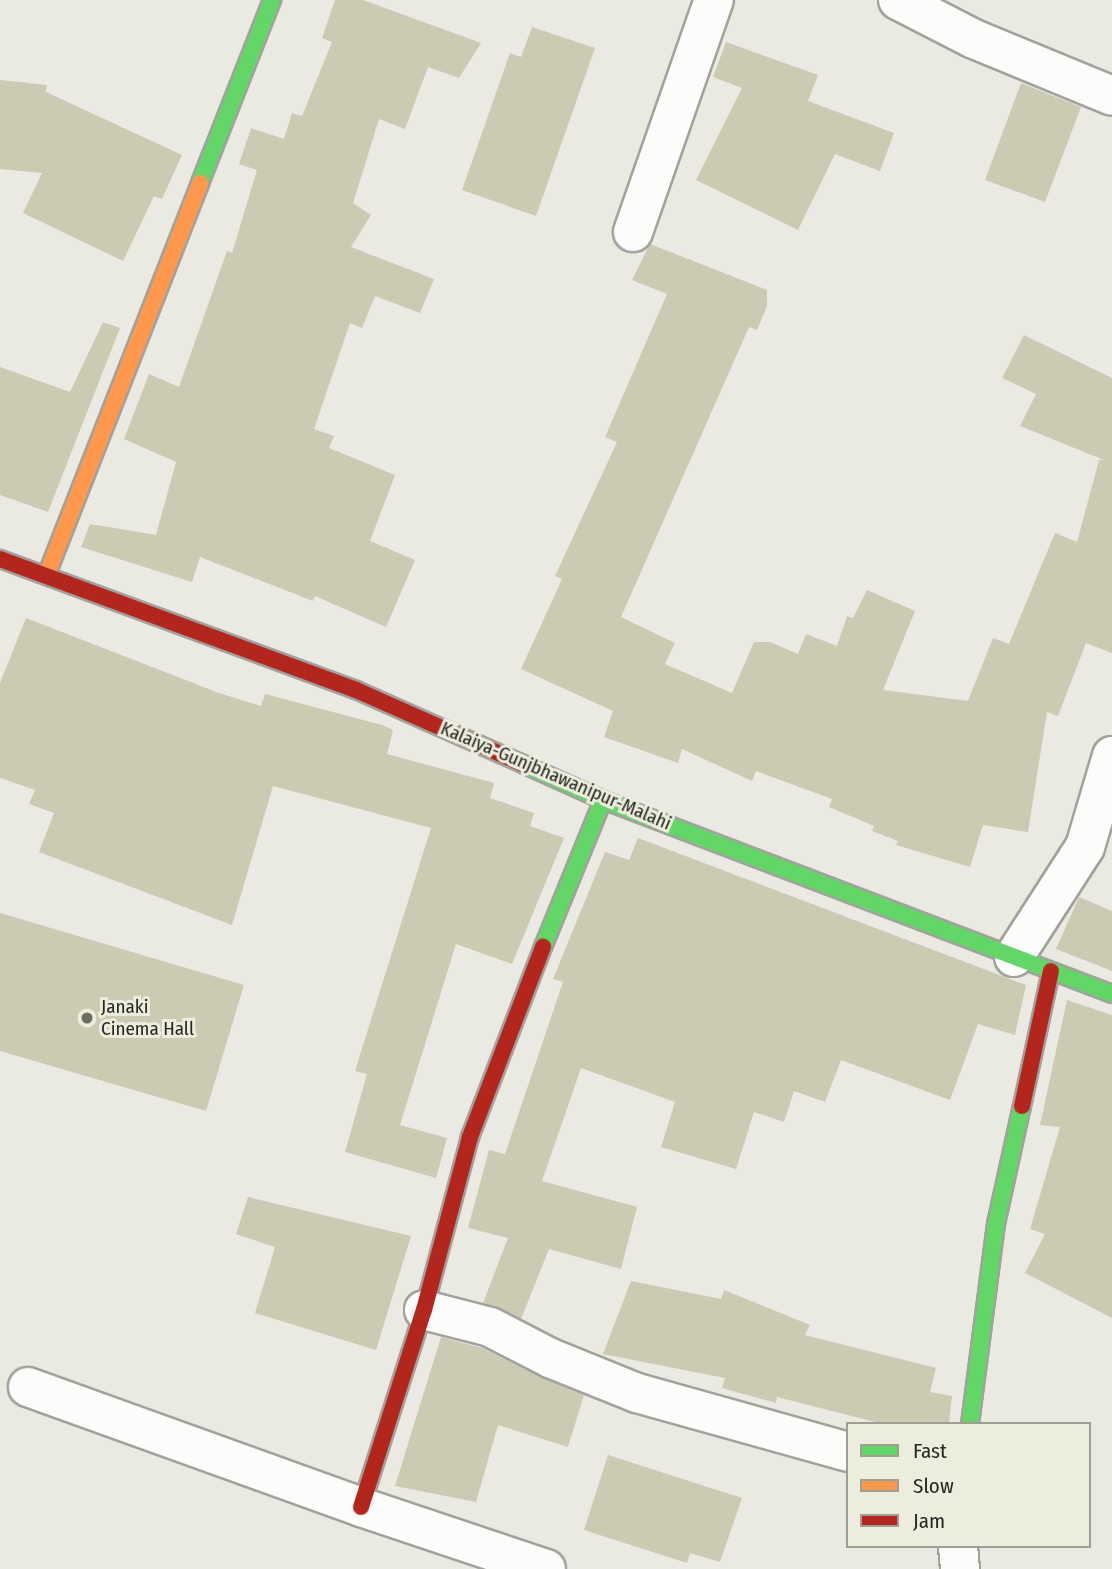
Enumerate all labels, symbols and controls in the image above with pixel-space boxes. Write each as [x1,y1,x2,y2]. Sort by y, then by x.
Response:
street label: Kalaiya-Gunjbhawanipur-Malahi [437,717,675,835]
place label: Janaki Cinema Hall [101,996,194,1040]
marker: Janaki Cinema Hall [79,1010,95,1026]
legend [846,1422,1091,1548]
text: Fast [913,1438,947,1464]
text: Slow [913,1473,954,1499]
text: Jam [913,1508,945,1534]

